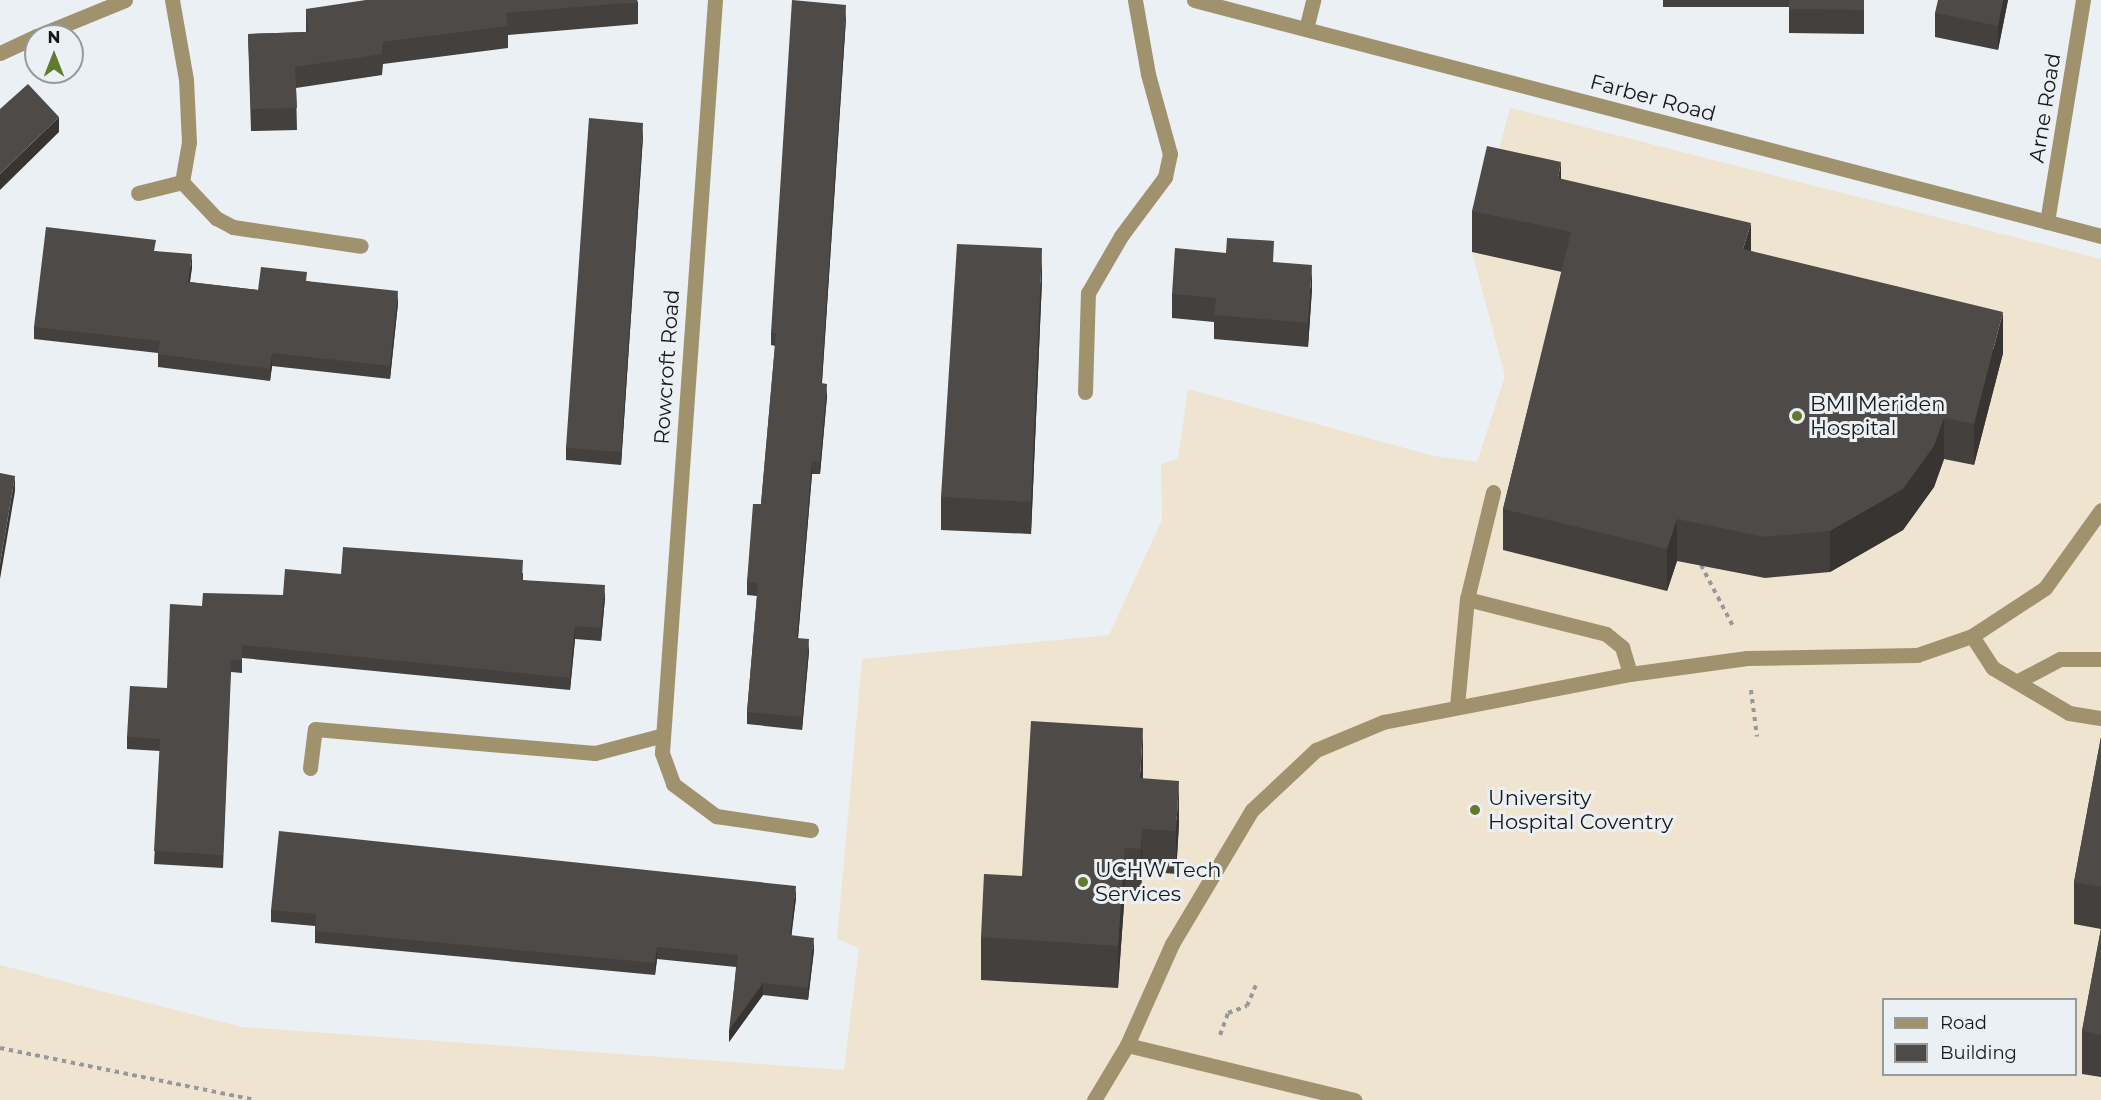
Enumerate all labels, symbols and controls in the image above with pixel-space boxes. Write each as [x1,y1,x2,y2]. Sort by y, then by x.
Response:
north arrow [24,24,84,84]
text: N [48,28,60,47]
street label: Arne Road [2024,51,2066,165]
street label: Farber Road [1587,69,1719,127]
street label: Rowcroft Road [649,289,685,445]
place label: BMI Meriden Hospital [1810,391,1945,441]
marker: BMI Meriden Hospital [1788,407,1806,425]
place label: University Hospital Coventry [1488,785,1673,835]
marker: University Hospital Coventry [1466,801,1484,819]
place label: UCHW Tech Services [1095,857,1222,907]
marker: UCHW Tech Services [1076,875,1090,889]
legend [1882,998,2077,1076]
text: Road [1940,1012,1987,1034]
text: Building [1940,1042,2017,1064]

